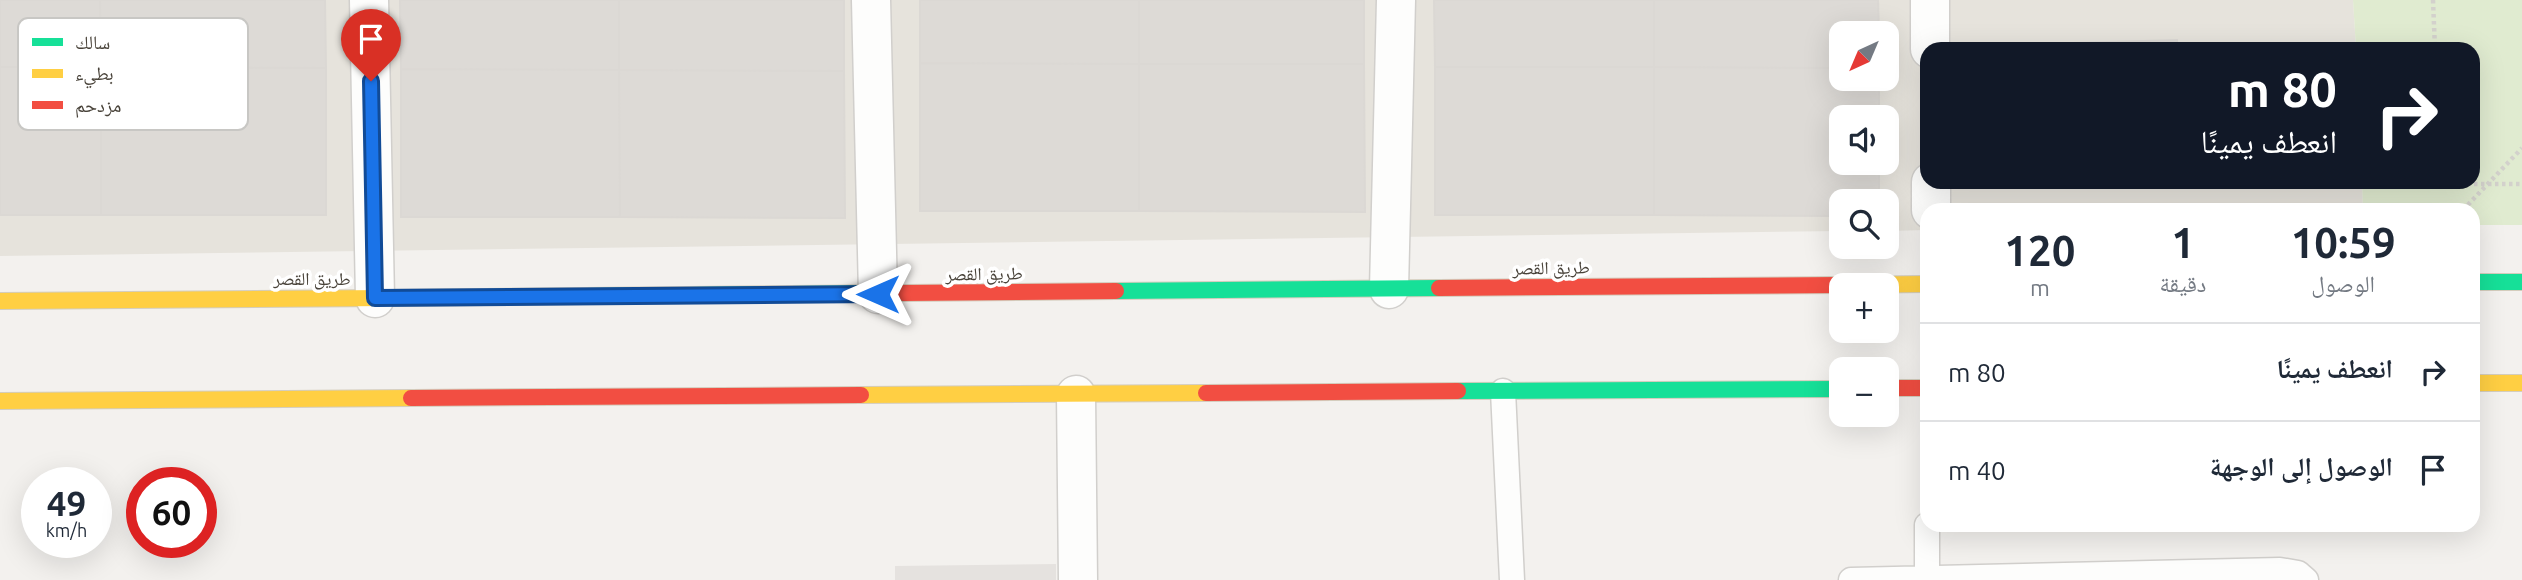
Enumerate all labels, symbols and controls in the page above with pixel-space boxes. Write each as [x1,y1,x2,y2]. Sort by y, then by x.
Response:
pin [341,9,401,81]
legend [18,18,248,130]
icon: arrive [352,20,390,58]
north arrow [1829,21,1899,91]
map controls [1829,21,1899,427]
text: سالك [75,31,110,53]
text: 80 m [2228,61,2337,116]
text: بطيء [75,62,114,89]
icon: right [2361,70,2452,161]
text: مزدحم [75,94,121,118]
button: sound [1829,105,1899,175]
text: انعطف يمينًا [2201,123,2337,159]
button: search [1829,189,1899,259]
text: 1 [2171,219,2195,266]
text: 10:59 [2291,219,2396,266]
text: 120 [2004,227,2075,274]
street label: طريق القصر [1511,256,1590,280]
position arrow [841,257,915,331]
street label: طريق القصر [944,262,1023,286]
street label: طريق القصر [272,268,351,290]
text: دقيقة [2160,271,2206,296]
text: الوصول [2311,271,2375,296]
button: + [1829,273,1899,343]
text: m [2030,275,2050,300]
icon: right [2414,353,2452,391]
text: انعطف يمينًا [2277,354,2393,383]
button: − [1829,357,1899,427]
text: 80 m [1948,358,2006,387]
icon: arrive [2414,451,2452,489]
text: الوصول إلى الوجهة [2210,452,2393,481]
text: 40 m [1948,456,2006,485]
speed limit sign: 60 [126,467,217,558]
text: 49 [47,483,86,523]
text: km/h [46,520,87,540]

